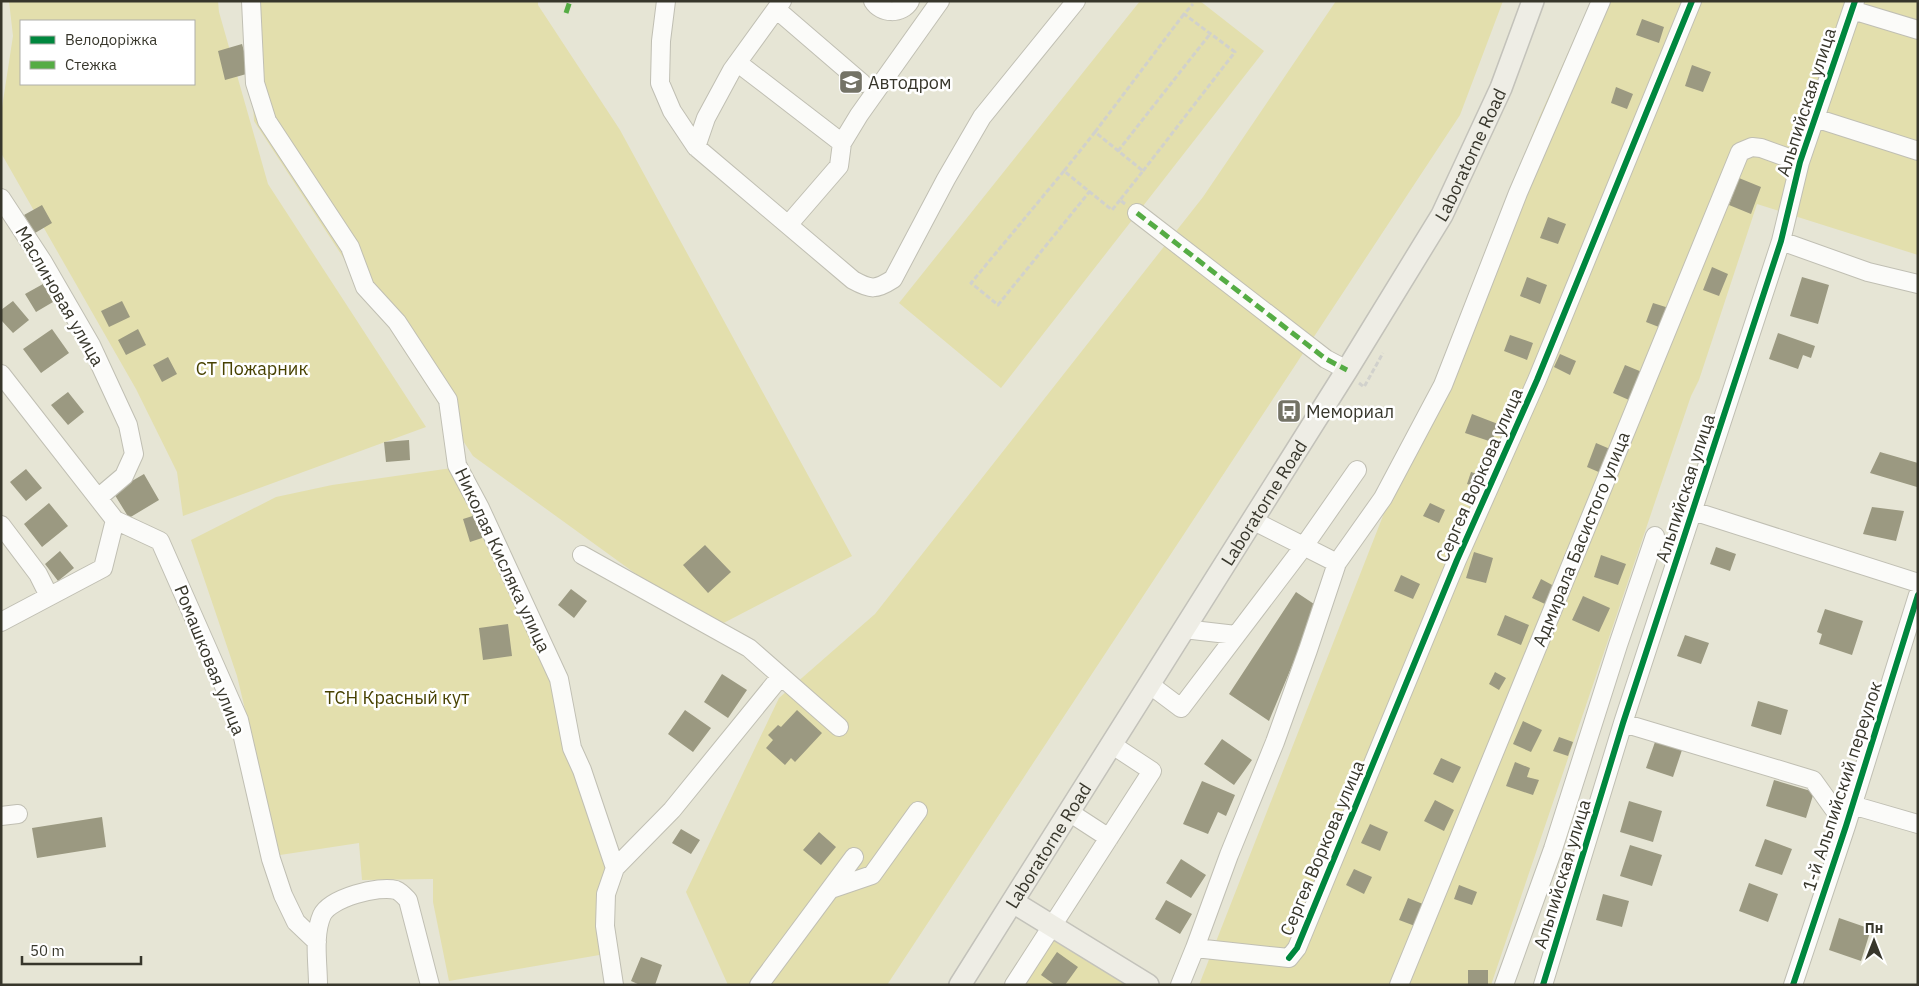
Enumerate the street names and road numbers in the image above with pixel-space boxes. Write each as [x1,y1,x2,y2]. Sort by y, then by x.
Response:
street label: Альпийская улица [1771,24,1841,179]
street label: Laboratorne Road [1429,84,1511,226]
street label: Маслиновая улица [11,222,110,370]
street label: Сергея Воркова улица [1430,384,1528,566]
street label: Альпийская улица [1650,410,1720,565]
street label: Адмирала Басистого улица [1527,428,1635,650]
street label: Laboratorne Road [1215,435,1312,570]
street label: Николая Кисляка улица [450,464,556,656]
street label: Ромашковая улица [169,581,251,739]
street label: 1-й Альпийский переулок [1797,678,1887,894]
street label: Сергея Воркова улица [1275,756,1370,939]
street label: Laboratorne Road [1000,778,1096,912]
street label: Альпийская улица [1528,796,1596,951]

